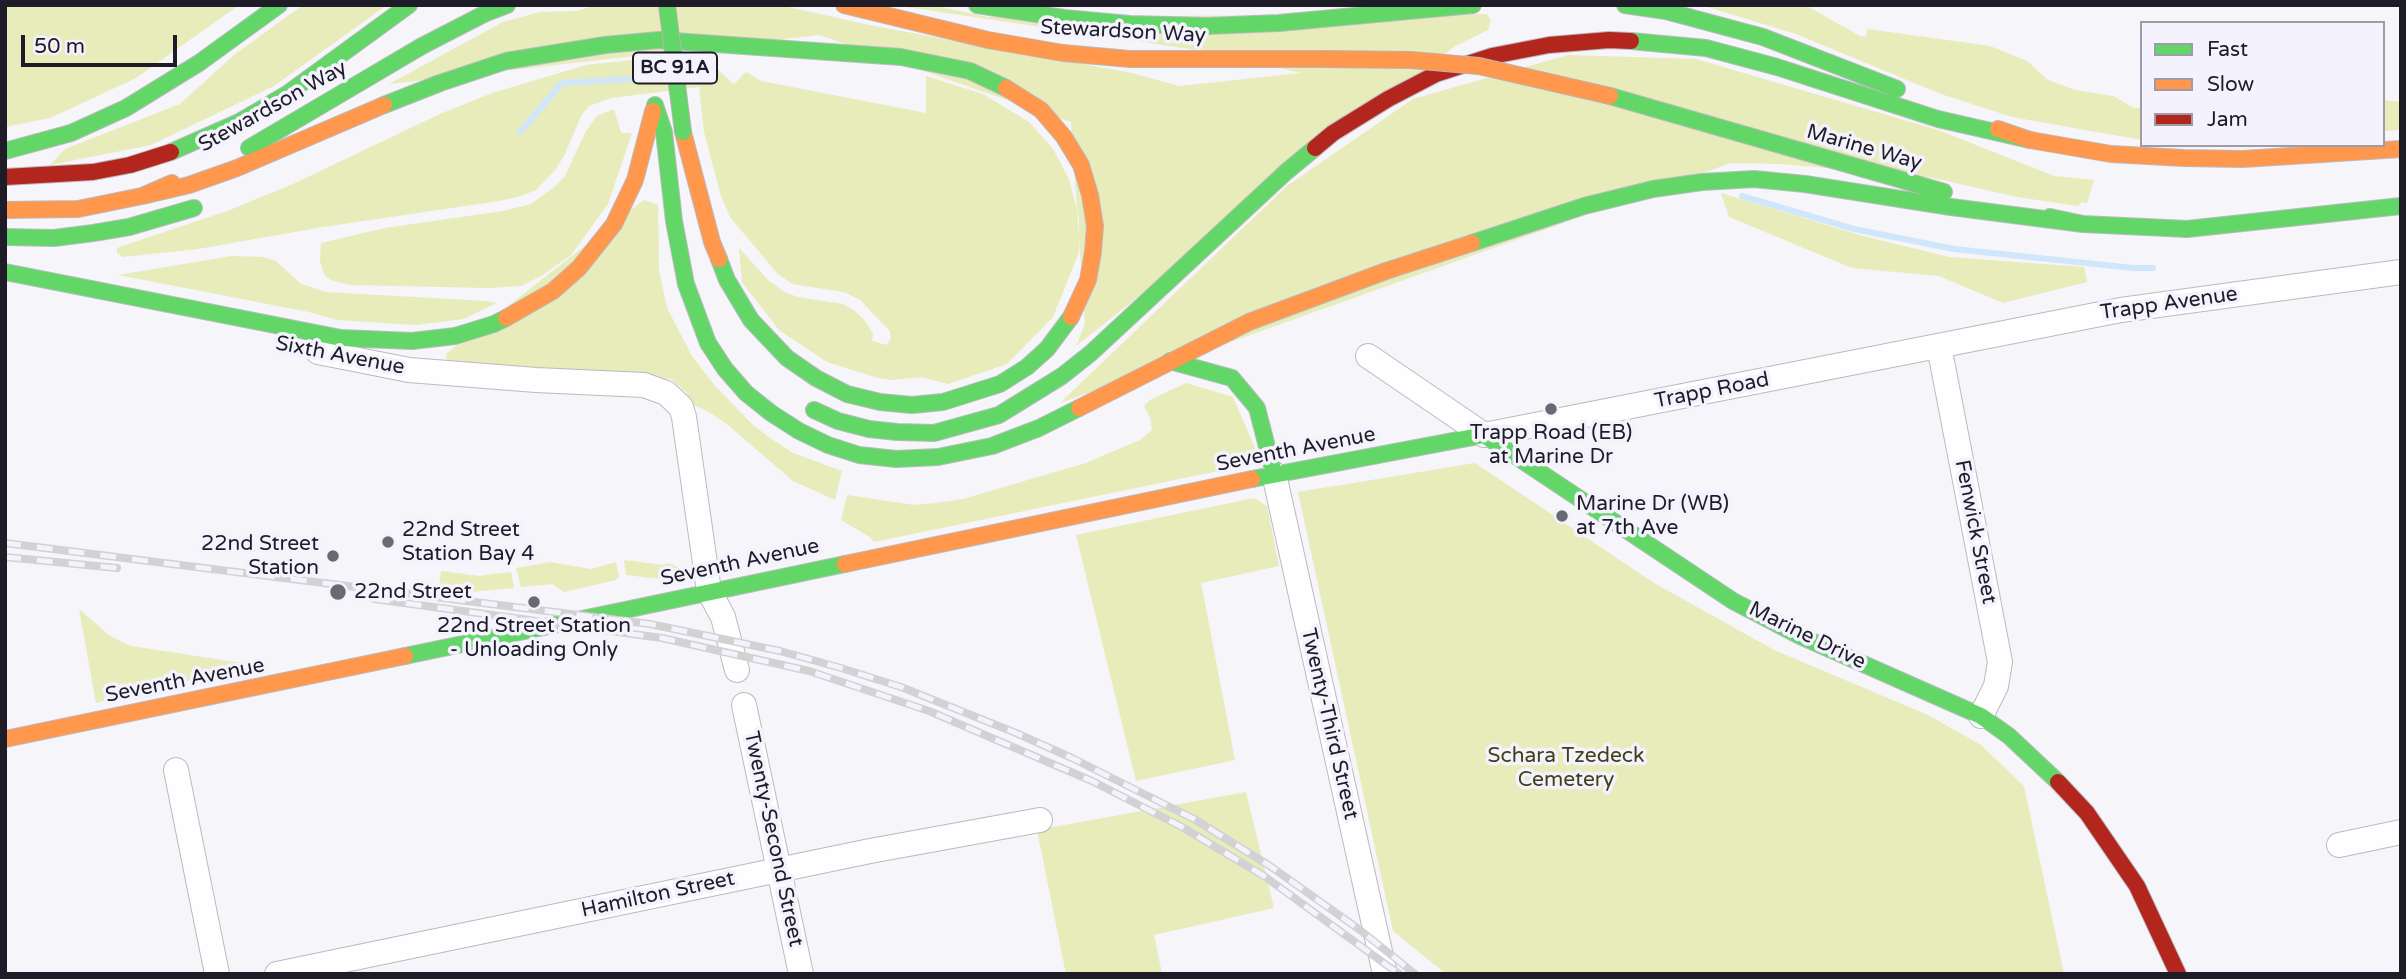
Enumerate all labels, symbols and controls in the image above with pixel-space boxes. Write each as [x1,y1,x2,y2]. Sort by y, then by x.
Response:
street label: Stewardson Way [1040,15,1206,49]
scale bar [24,21,180,65]
legend [2140,21,2385,147]
text: 50 m [34,34,85,59]
text: Fast [2207,37,2248,62]
road number: BC 91A [633,52,717,83]
street label: Stewardson Way [194,56,352,158]
text: Slow [2207,72,2254,97]
text: Jam [2207,107,2248,132]
street label: Marine Way [1803,120,1925,176]
street label: Trapp Avenue [2099,282,2239,326]
street label: Sixth Avenue [273,331,407,381]
street label: Trapp Road [1653,368,1771,414]
marker: Trapp Road (EB) at Marine Dr [1543,401,1559,417]
place label: Trapp Road (EB) at Marine Dr [1470,420,1632,470]
street label: Seventh Avenue [1214,422,1378,478]
street label: Fenwick Street [1949,458,2001,606]
place label: Marine Dr (WB) at 7th Ave [1576,491,1729,541]
marker: Marine Dr (WB) at 7th Ave [1554,508,1570,524]
place label: 22nd Street Station Bay 4 [402,517,534,567]
place label: 22nd Street Station [201,531,319,581]
marker: 22nd Street Station Bay 4 [380,534,396,550]
street label: Seventh Avenue [658,534,822,592]
marker: 22nd Street Station [325,548,341,564]
place label: 22nd Street [354,579,472,605]
marker: 22nd Street [328,582,348,602]
marker: 22nd Street Station - Unloading Only [526,594,542,610]
street label: Marine Drive [1744,597,1870,675]
place label: 22nd Street Station - Unloading Only [437,613,631,663]
street label: Twenty-Third Street [1295,626,1363,822]
street label: Seventh Avenue [103,653,267,709]
street label: Twenty-Second Street [738,729,808,949]
park label: Schara Tzedeck Cemetery [1488,743,1644,793]
street label: Hamilton Street [579,866,737,924]

